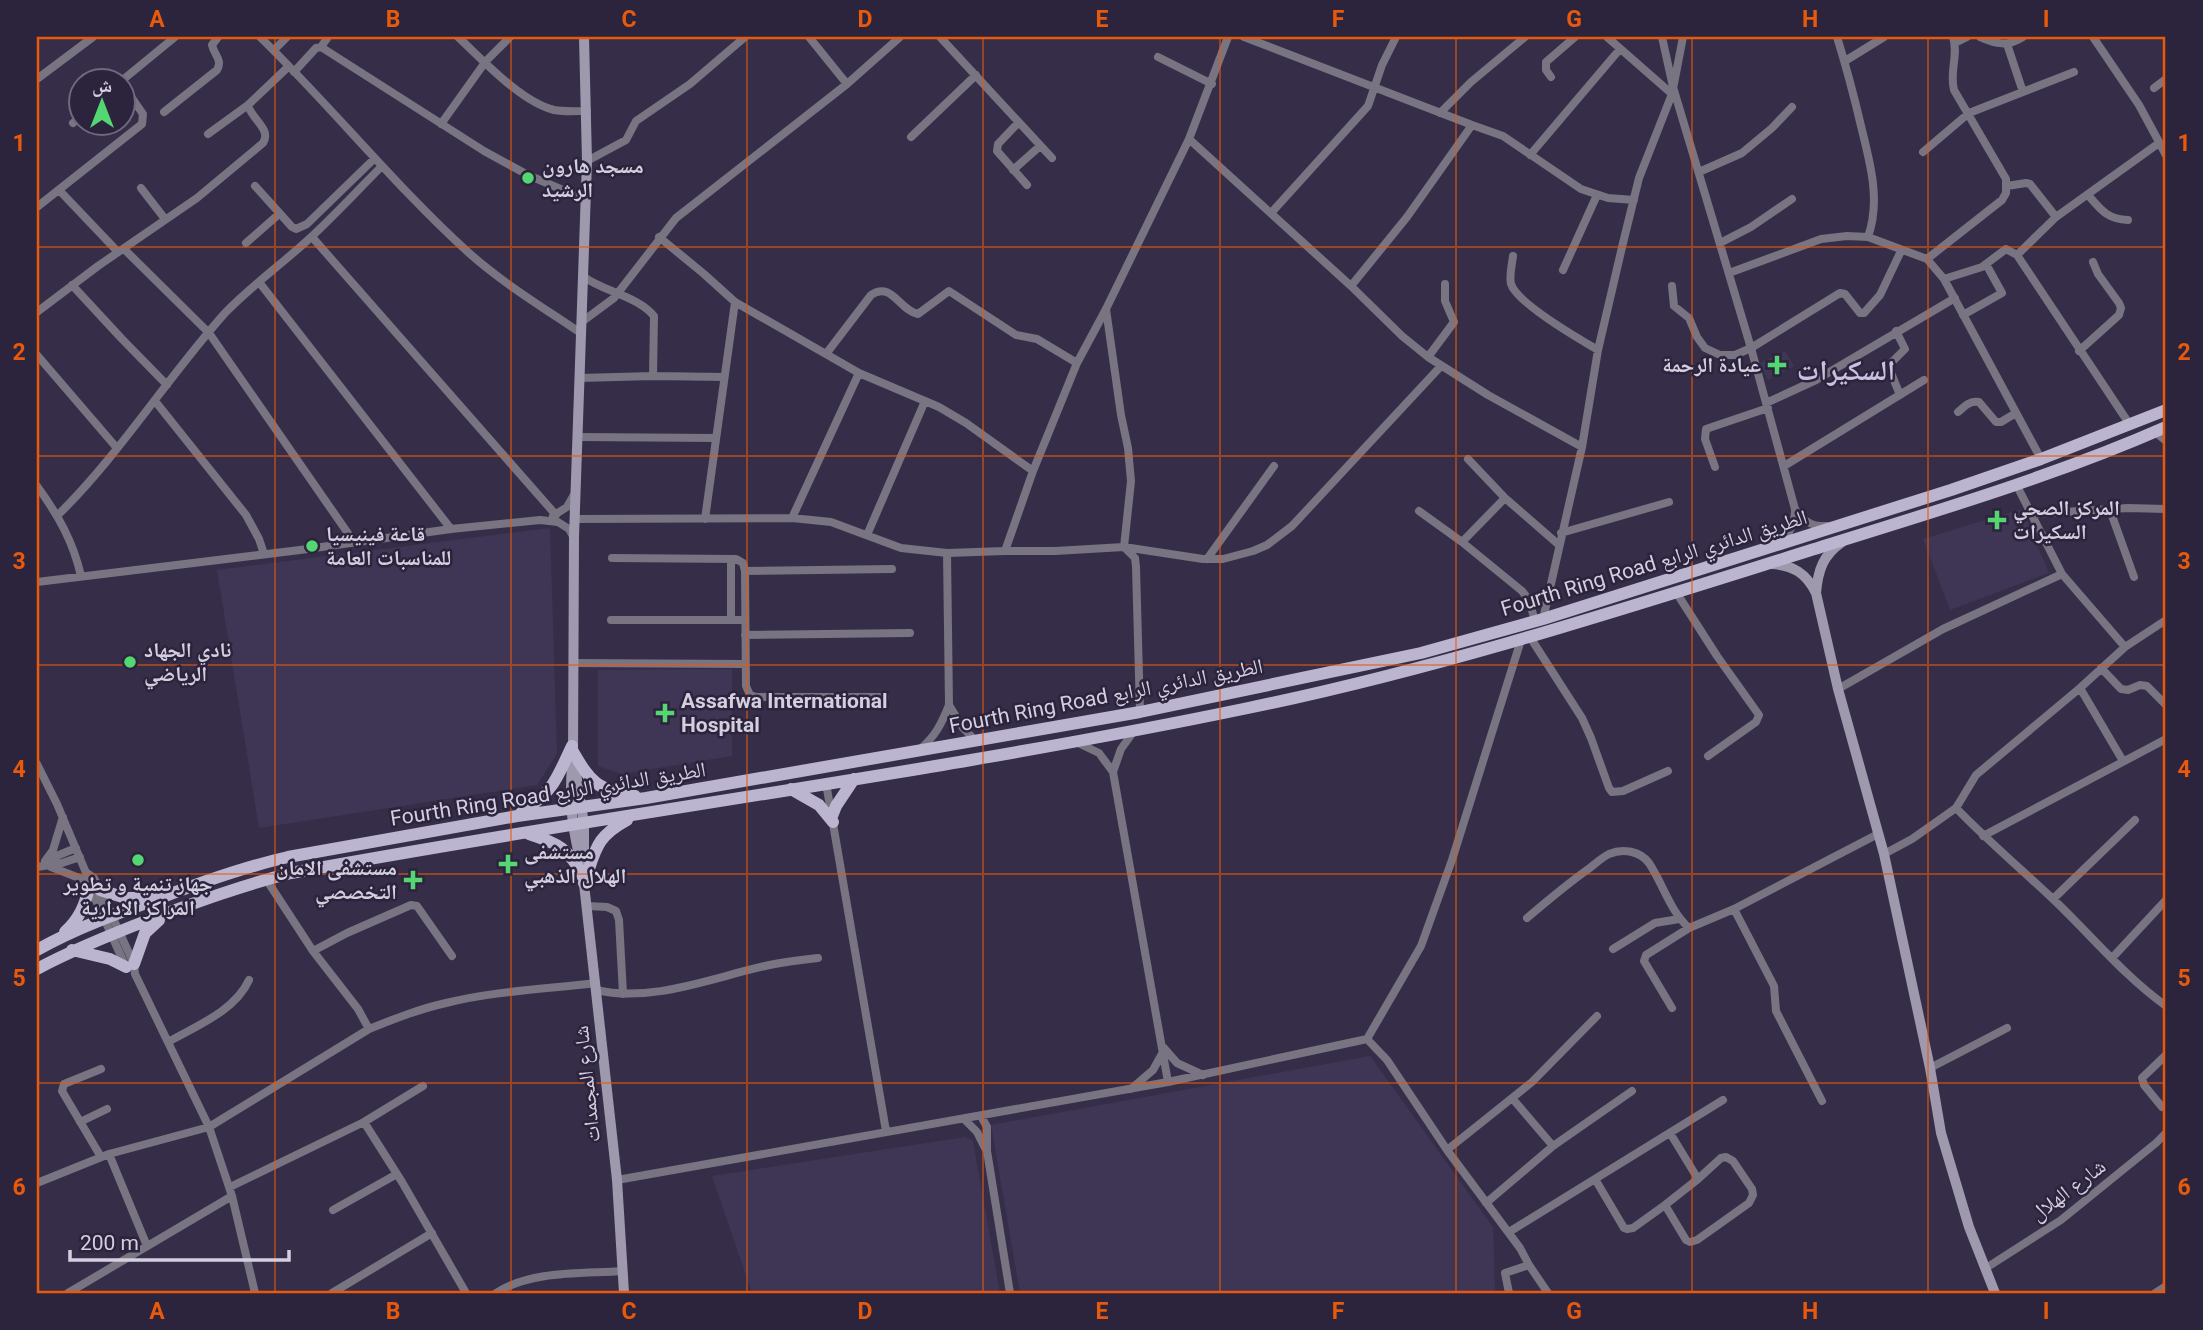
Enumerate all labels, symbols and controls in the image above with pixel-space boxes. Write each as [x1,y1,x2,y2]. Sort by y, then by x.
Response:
text: A [149,6,165,33]
text: B [386,6,400,33]
text: C [621,6,637,33]
text: D [858,6,872,33]
text: E [1096,6,1109,33]
text: F [1332,6,1345,33]
text: G [1566,6,1582,33]
text: H [1802,6,1818,33]
text: I [2043,6,2049,33]
north arrow [66,66,136,136]
text: ش [92,74,112,97]
text: 1 [12,130,26,157]
text: 1 [2177,130,2191,157]
place label: مسجد هارون الرشيد [542,154,644,202]
marker: مسجد هارون الرشيد [520,170,536,186]
text: 2 [12,339,26,366]
text: 2 [2177,339,2191,366]
place label: عيادة الرحمة [1662,353,1761,377]
district label: السكيرات [1797,354,1895,387]
marker: عيادة الرحمة [1767,355,1787,375]
place label: المركز الصحي السكيرات [2013,496,2120,544]
street label: Fourth Ring Road الطريق الدائري الرابع [1498,505,1811,625]
marker: المركز الصحي السكيرات [1987,510,2007,530]
place label: قاعة فينيسيا للمناسبات العامة [326,522,451,570]
marker: قاعة فينيسيا للمناسبات العامة [304,538,320,554]
text: 3 [12,548,26,575]
text: 3 [2177,548,2191,575]
place label: نادي الجهاد الرياضي [144,638,231,690]
marker: نادي الجهاد الرياضي [122,654,138,670]
street label: Fourth Ring Road الطريق الدائري الرابع [947,654,1266,742]
place label: Assafwa International Hospital [681,689,887,737]
marker: Assafwa International Hospital [655,703,675,723]
text: 4 [12,756,26,783]
text: 4 [2177,756,2191,783]
street label: Fourth Ring Road الطريق الدائري الرابع [389,757,708,835]
place label: مستشفى الهلال الذهبي [524,840,626,892]
marker: جهاز تنمية و تطوير المراكز الادارية [130,852,146,868]
marker: مستشفى الهلال الذهبي [498,854,518,874]
place label: مستشفى الامان التخصصي [276,856,397,908]
marker: مستشفى الامان التخصصي [403,870,423,890]
place label: جهاز تنمية و تطوير المراكز الادارية [62,872,213,920]
text: 5 [12,965,26,992]
text: 5 [2177,965,2191,992]
street label: شارع المجمدات [569,1024,606,1143]
street label: شارع الهلال [2026,1154,2111,1227]
text: 6 [12,1174,26,1201]
text: 6 [2177,1174,2191,1201]
scale bar [70,1218,289,1262]
text: 200 m [80,1231,139,1255]
text: A [149,1298,165,1325]
text: B [386,1298,400,1325]
text: C [621,1298,637,1325]
text: D [858,1298,872,1325]
text: E [1096,1298,1109,1325]
text: F [1332,1298,1345,1325]
text: G [1566,1298,1582,1325]
text: H [1802,1298,1818,1325]
text: I [2043,1298,2049,1325]

